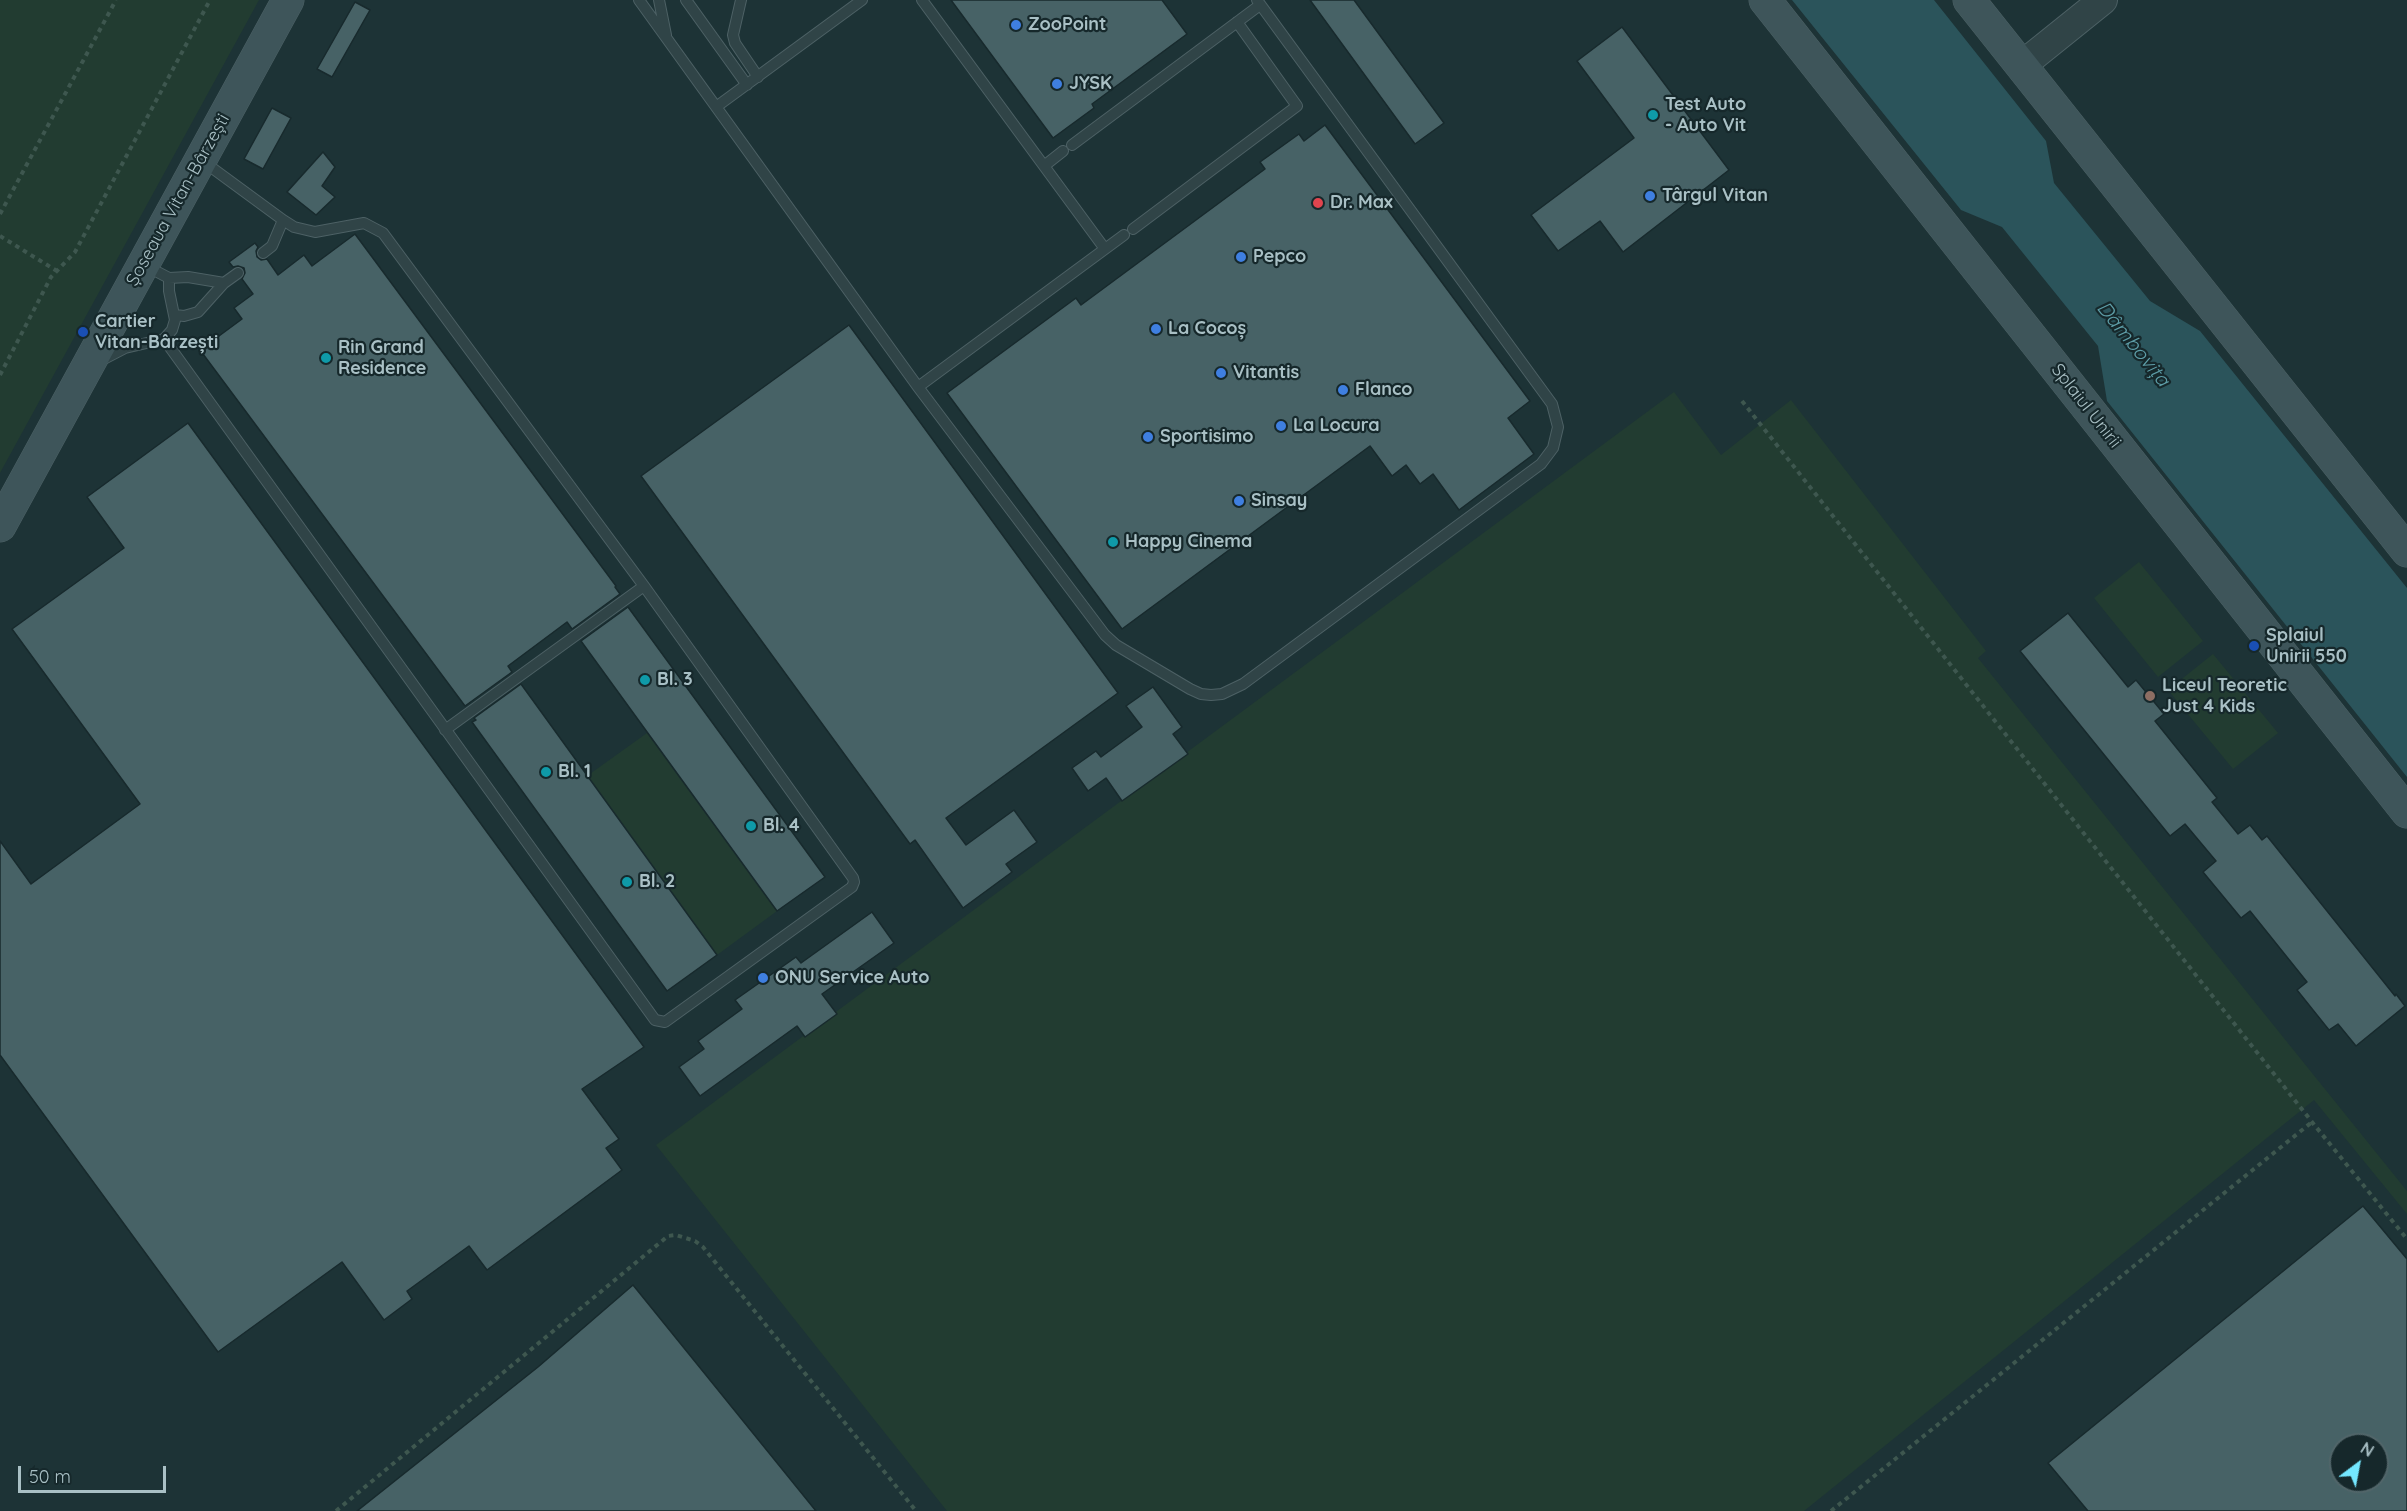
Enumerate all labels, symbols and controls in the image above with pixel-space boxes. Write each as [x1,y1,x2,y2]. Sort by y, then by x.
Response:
place label: ZooPoint [1028,14,1106,36]
marker: ZooPoint [1009,18,1023,32]
place label: JYSK [1069,73,1112,95]
marker: JYSK [1050,77,1064,91]
place label: Test Auto - Auto Vit [1665,94,1746,136]
marker: Test Auto - Auto Vit [1646,108,1660,122]
street label: Șoseaua Vitan-Bârzești [122,110,234,290]
place label: Târgul Vitan [1662,185,1768,207]
marker: Târgul Vitan [1643,189,1657,203]
place label: Dr. Max [1330,192,1393,214]
marker: Dr. Max [1311,196,1325,210]
place label: Pepco [1253,246,1306,268]
marker: Pepco [1234,250,1248,264]
water label: Dâmbovița [2091,297,2175,391]
place label: Cartier Vitan-Bârzești [95,311,218,354]
place label: La Cocoș [1168,318,1246,340]
marker: La Cocoș [1149,322,1163,336]
marker: Cartier Vitan-Bârzești [76,325,90,339]
place label: Rin Grand Residence [338,337,426,380]
marker: Rin Grand Residence [319,351,333,365]
street label: Splaiul Unirii [2046,360,2126,452]
place label: Vitantis [1233,362,1299,384]
marker: Vitantis [1214,366,1228,380]
place label: Flanco [1355,379,1413,401]
marker: Flanco [1336,383,1350,397]
place label: La Locura [1293,415,1380,437]
marker: La Locura [1274,419,1288,433]
place label: Sportisimo [1160,426,1253,448]
marker: Sportisimo [1141,430,1155,444]
place label: Sinsay [1251,490,1307,512]
marker: Sinsay [1232,494,1246,508]
place label: Happy Cinema [1125,531,1252,553]
marker: Happy Cinema [1106,535,1120,549]
place label: Splaiul Unirii 550 [2266,625,2347,668]
marker: Splaiul Unirii 550 [2247,639,2261,653]
place label: Bl. 3 [657,669,693,691]
marker: Bl. 3 [638,673,652,687]
place label: Liceul Teoretic Just 4 Kids [2162,675,2287,718]
marker: Liceul Teoretic Just 4 Kids [2143,689,2157,703]
place label: Bl. 1 [558,761,591,783]
marker: Bl. 1 [539,765,553,779]
place label: Bl. 4 [763,815,800,837]
marker: Bl. 4 [744,819,758,833]
place label: Bl. 2 [639,871,675,893]
marker: Bl. 2 [620,875,634,889]
place label: ONU Service Auto [775,967,929,989]
marker: ONU Service Auto [756,971,770,985]
north arrow [2329,1433,2389,1493]
text: N [2357,1438,2378,1461]
scale bar [21,1454,170,1492]
text: 50 m [29,1465,71,1488]

